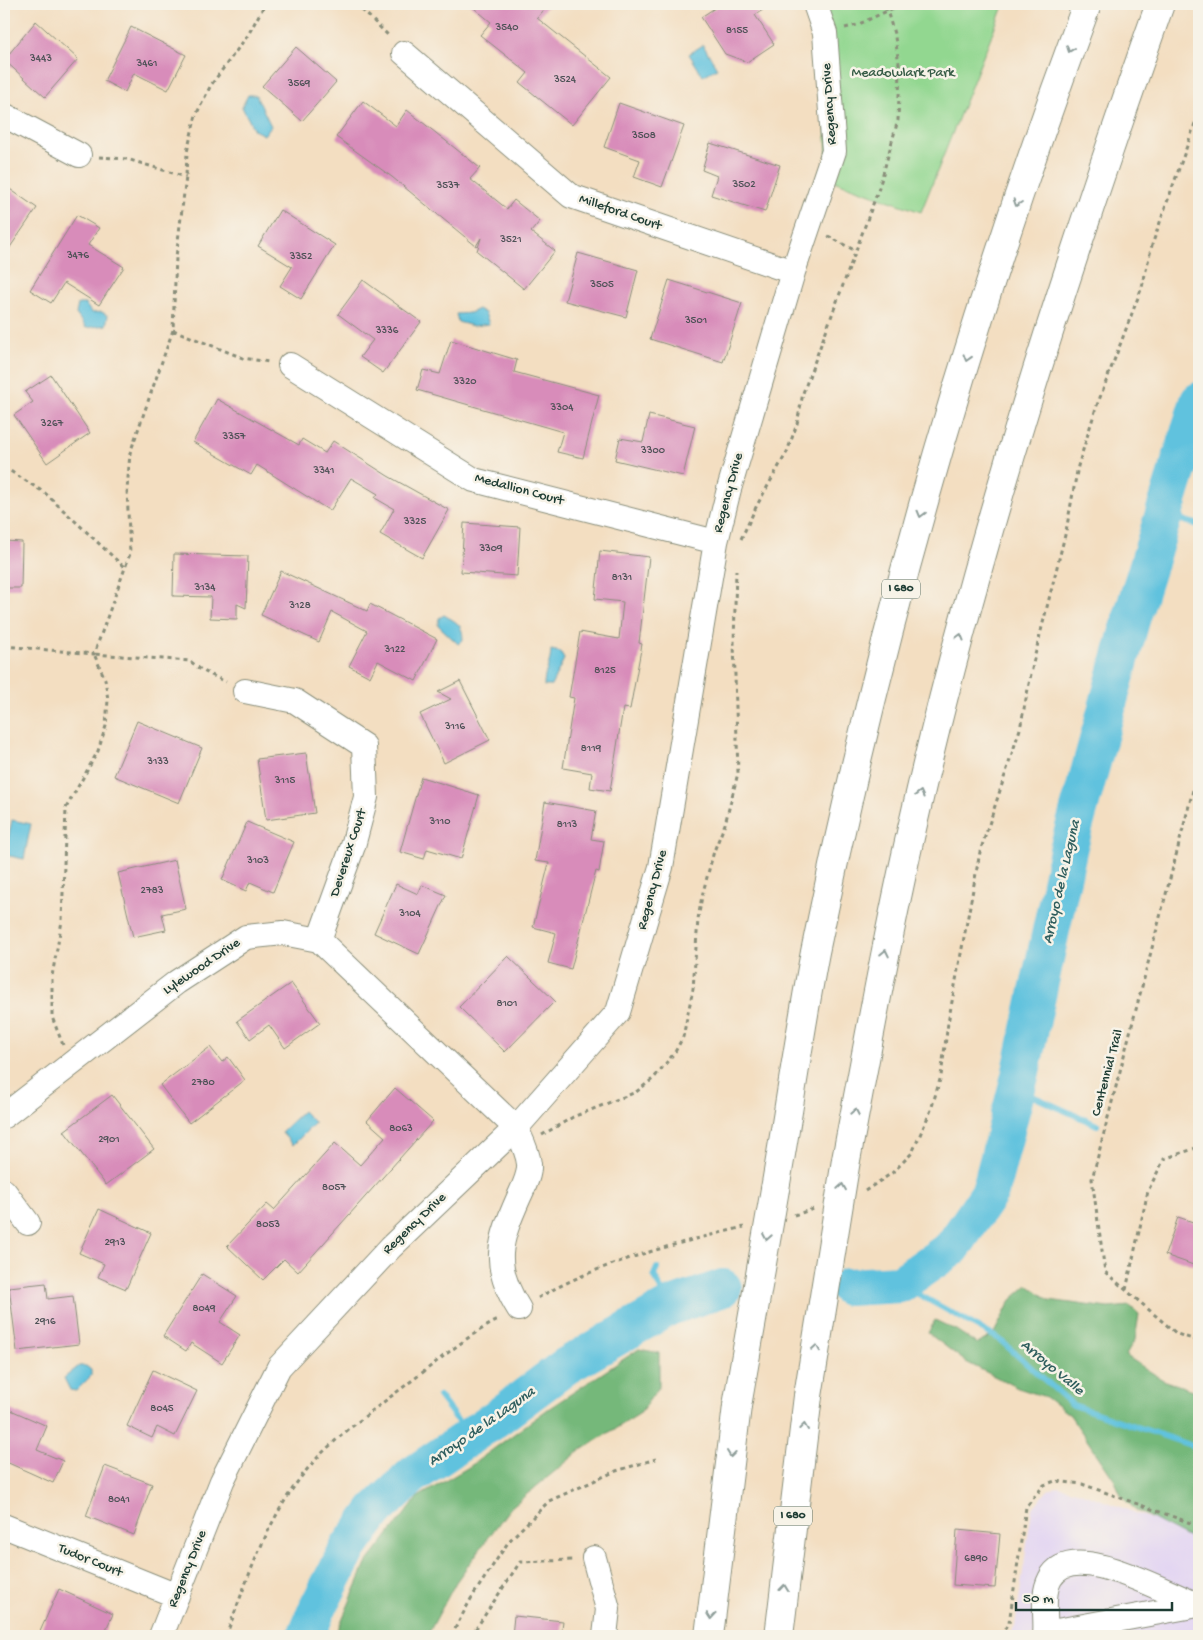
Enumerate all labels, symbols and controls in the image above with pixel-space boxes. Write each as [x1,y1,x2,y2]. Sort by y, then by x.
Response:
house number: 3540 [495,22,518,34]
house number: 8155 [726,25,748,37]
one-way arrow [1066,45,1076,53]
house number: 3443 [29,53,52,65]
house number: 3461 [136,58,157,70]
street label: Regency Drive [819,62,841,145]
park label: Meadowlark Park [851,65,956,82]
house number: 3524 [553,74,577,86]
house number: 3569 [287,78,311,90]
house number: 3508 [631,130,656,142]
house number: 3502 [731,179,756,191]
house number: 3537 [436,180,460,192]
street label: Milleford Court [576,191,665,235]
one-way arrow [1013,198,1023,207]
house number: 3521 [499,234,522,246]
house number: 3476 [66,250,90,262]
house number: 3352 [289,251,313,263]
house number: 3505 [589,279,614,291]
house number: 3501 [684,315,707,327]
house number: 3336 [375,325,399,337]
one-way arrow [962,353,973,362]
house number: 3320 [452,376,477,388]
house number: 3304 [550,402,574,414]
house number: 3267 [40,418,63,430]
house number: 3357 [222,431,246,443]
house number: 3300 [640,445,665,457]
street label: Regency Drive [710,451,748,535]
house number: 3341 [312,465,335,477]
street label: Medallion Court [473,470,567,510]
one-way arrow [917,509,927,517]
house number: 3325 [403,516,427,528]
house number: 3309 [478,543,503,555]
house number: 8131 [612,572,632,584]
road number: I 680 [882,580,920,598]
house number: 3134 [193,582,216,594]
house number: 3128 [288,600,311,612]
one-way arrow [955,633,965,641]
house number: 3122 [384,644,406,656]
house number: 8125 [594,665,616,677]
house number: 3116 [444,721,466,733]
house number: 8119 [581,743,602,755]
house number: 3133 [146,756,169,768]
house number: 3115 [274,775,295,787]
one-way arrow [914,790,925,799]
street label: Devereux Court [327,806,372,900]
house number: 3110 [429,816,450,828]
water label: Arroyo de la Laguna [1039,817,1085,945]
house number: 8113 [557,819,578,831]
street label: Regency Drive [634,848,672,932]
house number: 3103 [246,855,269,867]
house number: 2783 [141,885,164,897]
house number: 3104 [398,908,422,920]
street label: Lylewood Drive [160,934,245,999]
one-way arrow [879,948,890,957]
house number: 8101 [496,998,518,1010]
street label: Centennial Trail [1088,1028,1128,1118]
house number: 2780 [191,1077,215,1089]
one-way arrow [849,1108,859,1117]
house number: 8063 [389,1123,413,1135]
house number: 2901 [98,1134,120,1146]
house number: 8057 [322,1182,346,1194]
one-way arrow [836,1183,846,1192]
street label: Regency Drive [380,1189,451,1259]
house number: 8053 [256,1219,280,1231]
one-way arrow [762,1233,772,1242]
house number: 2913 [104,1237,126,1249]
house number: 8049 [193,1303,216,1315]
house number: 2916 [35,1316,56,1328]
water label: Arroyo Valle [1017,1336,1088,1400]
one-way arrow [810,1343,821,1351]
water label: Arroyo de la Laguna [425,1383,540,1471]
house number: 8045 [150,1403,174,1415]
one-way arrow [798,1422,809,1430]
one-way arrow [726,1451,737,1459]
house number: 8041 [108,1494,130,1506]
road number: I 680 [774,1506,812,1525]
street label: Regency Drive [165,1527,212,1610]
street label: Tudor Court [54,1540,126,1582]
house number: 6890 [964,1553,988,1565]
scale bar [1016,1580,1172,1612]
one-way arrow [778,1583,789,1591]
text: 50 m [1023,1590,1054,1608]
one-way arrow [706,1612,717,1620]

